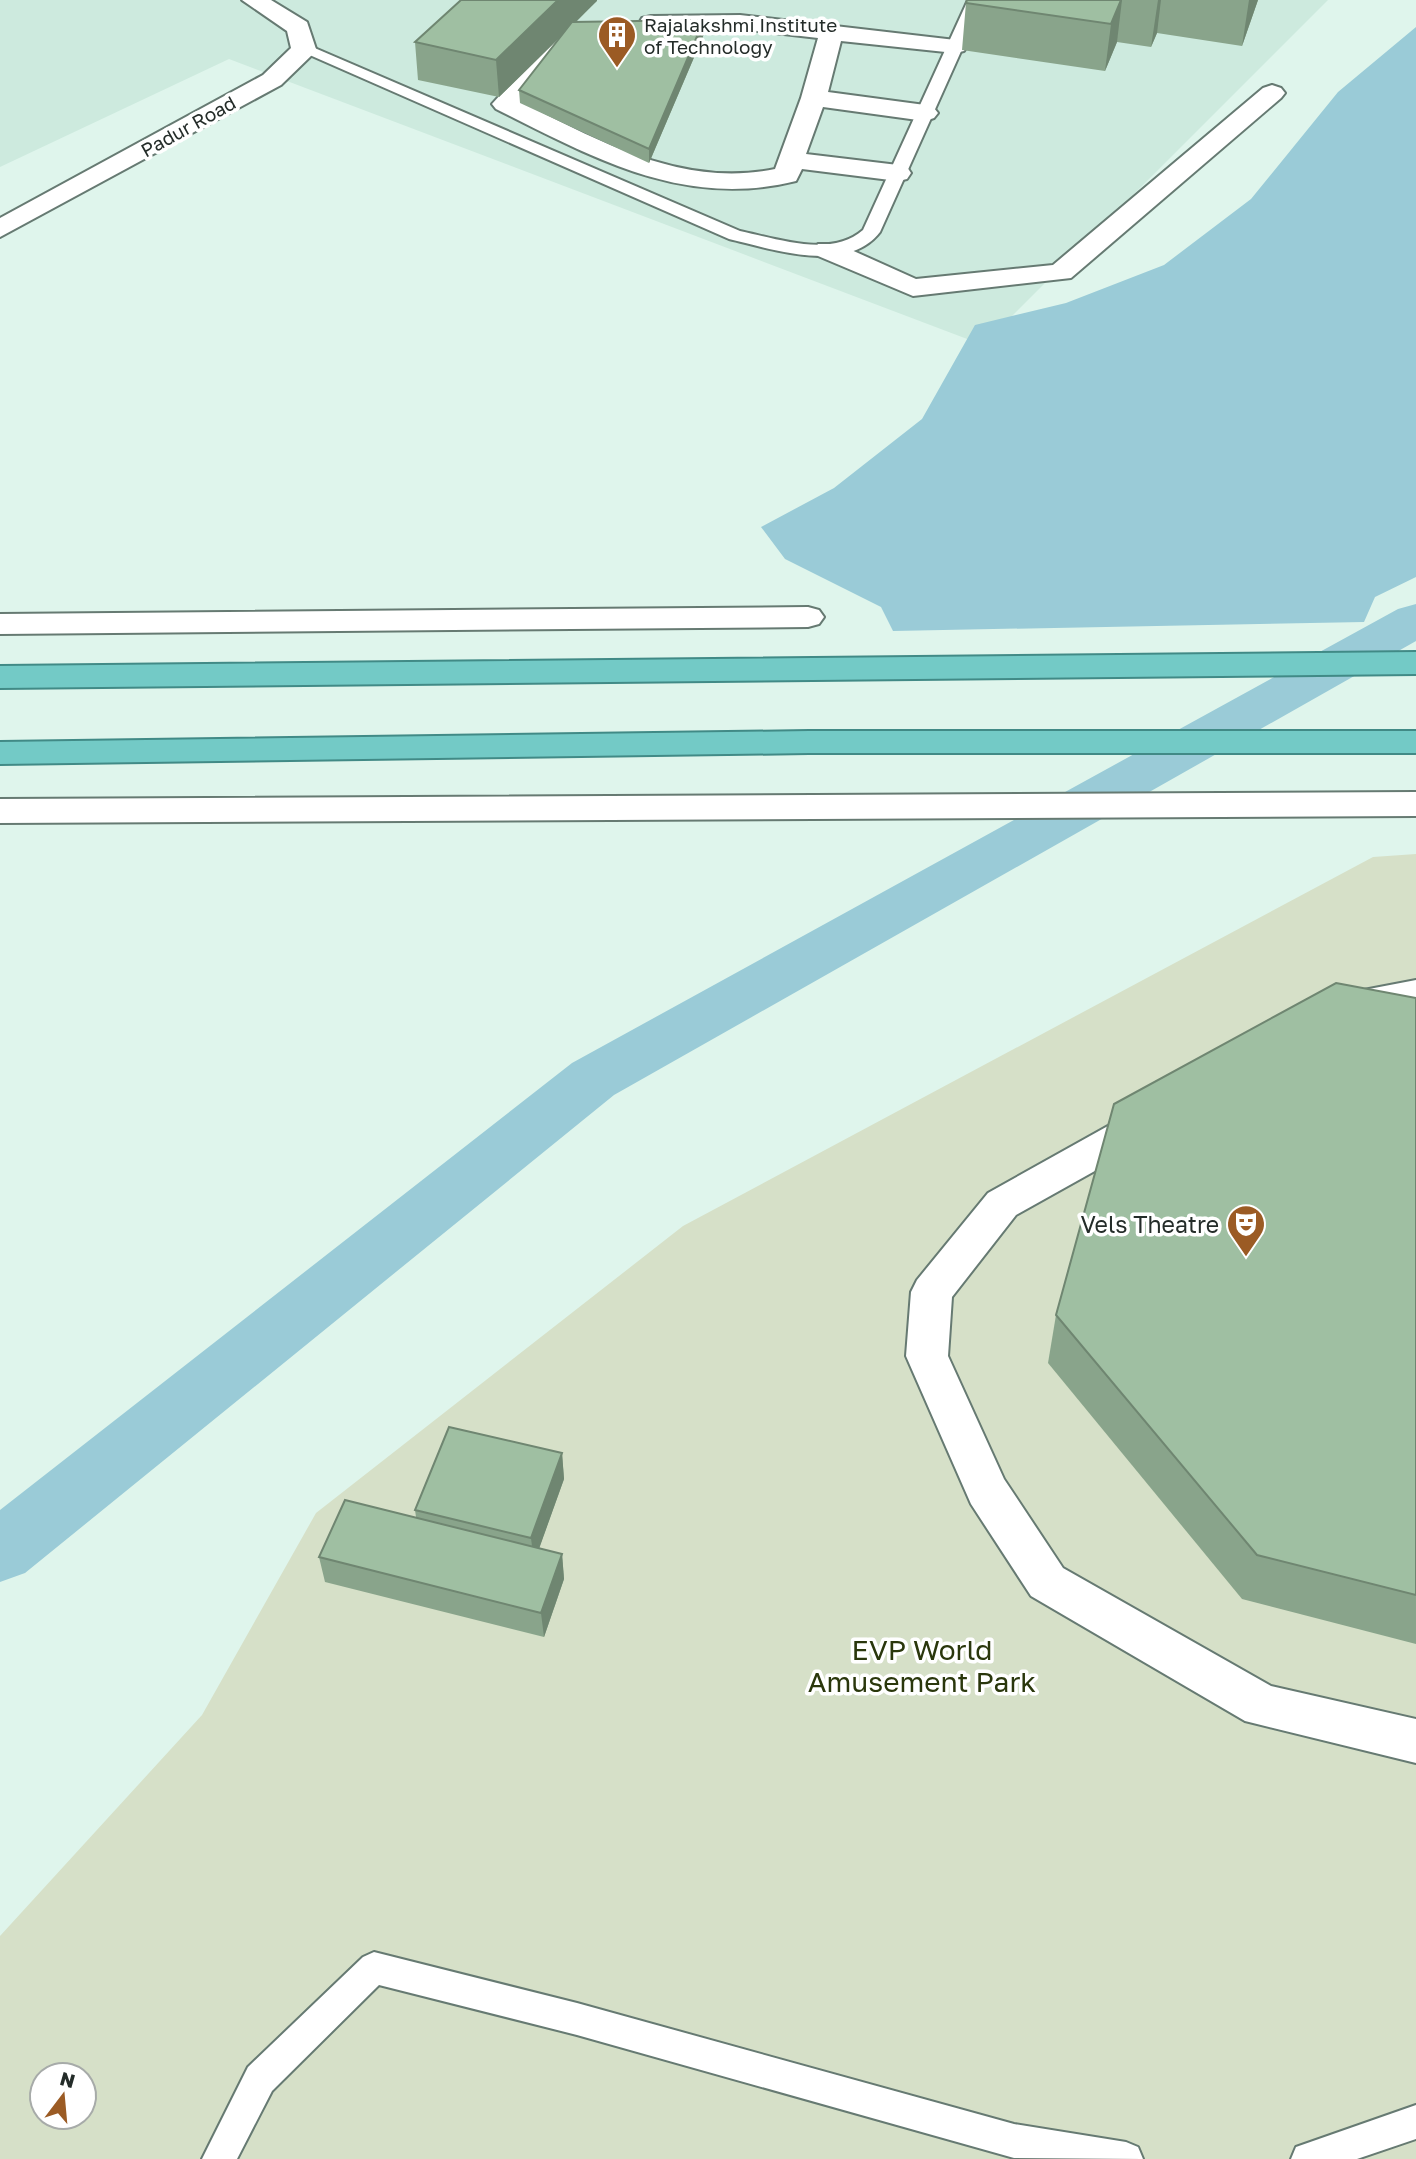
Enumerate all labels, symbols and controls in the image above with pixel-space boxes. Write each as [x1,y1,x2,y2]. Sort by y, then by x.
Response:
place label: Rajalakshmi Institute of Technology [644,13,837,58]
building icon: Rajalakshmi Institute of Technology [596,14,638,69]
street label: Padur Road [137,91,239,161]
theatre icon: Vels Theatre [1225,1203,1267,1258]
place label: Vels Theatre [1081,1210,1219,1238]
park label: EVP World Amusement Park [808,1633,1036,1698]
north arrow [28,2061,98,2131]
text: N [58,2066,78,2092]

